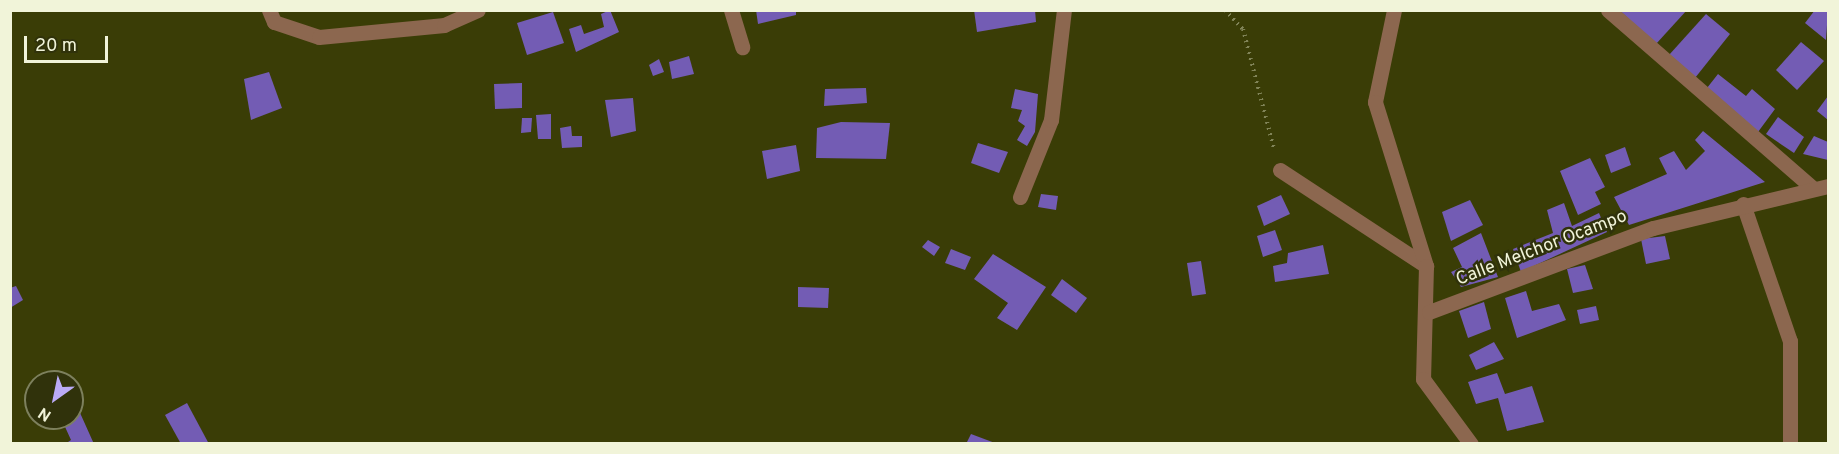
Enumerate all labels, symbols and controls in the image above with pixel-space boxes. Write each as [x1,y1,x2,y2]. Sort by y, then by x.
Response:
scale bar [27,24,111,62]
text: 20 m [35,35,77,58]
street label: Calle Melchor Ocampo [1453,206,1631,292]
north arrow [24,370,84,430]
text: N [35,402,56,425]

